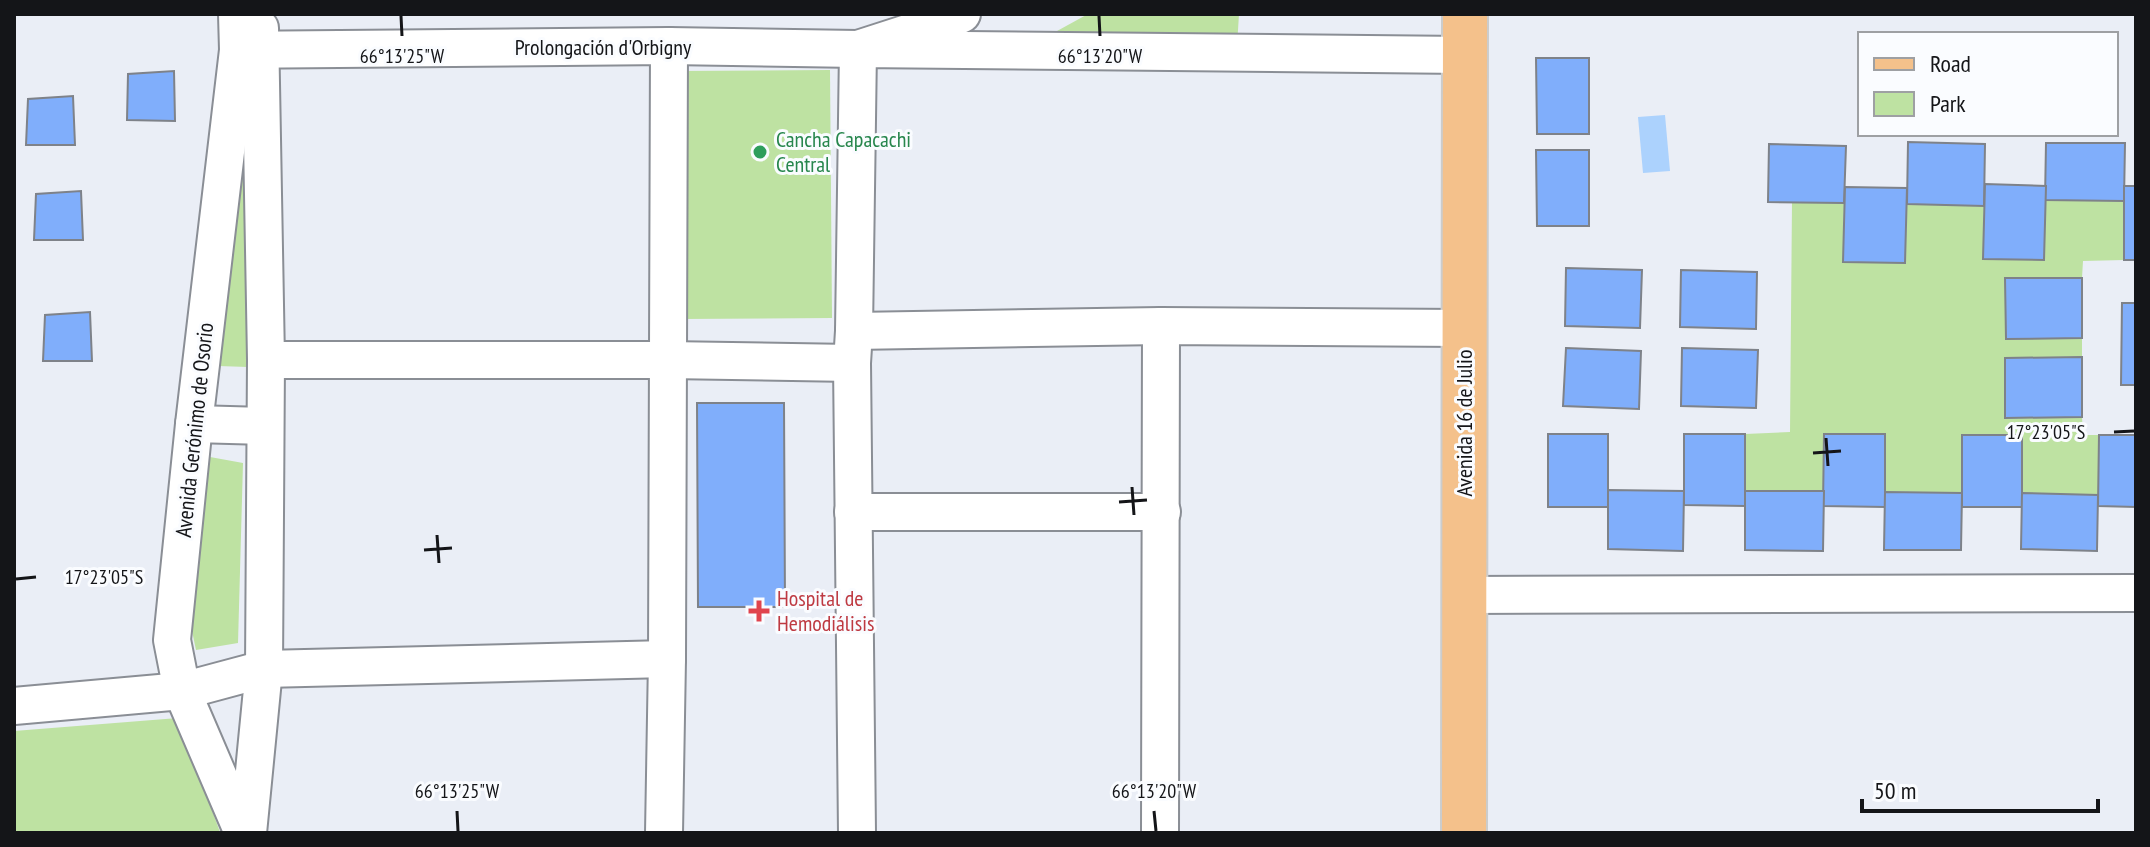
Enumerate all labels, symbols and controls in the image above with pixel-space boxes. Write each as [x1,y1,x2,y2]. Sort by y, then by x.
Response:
legend [1858,32,2118,136]
street label: Prolongación d'Orbigny [515,33,692,61]
text: 66°13'25"W [360,43,445,69]
text: 66°13'20"W [1058,43,1143,69]
text: Road [1930,48,1971,79]
text: Park [1930,88,1966,119]
place label: Cancha Capacachi Central [776,125,911,178]
marker: Cancha Capacachi Central [751,143,769,161]
street label: Avenida Gerónimo de Osorio [169,321,219,539]
street label: Avenida 16 de Julio [1450,350,1478,496]
text: 17°23'05"S [2007,419,2085,445]
text: 17°23'05"S [65,564,143,590]
place label: Hospital de Hemodiálisis [777,584,874,637]
marker: Hospital de Hemodiálisis [748,600,770,622]
scale bar [1862,763,2098,813]
text: 50 m [1874,775,1916,806]
text: 66°13'25"W [415,778,500,804]
text: 66°13'20"W [1112,778,1197,804]

